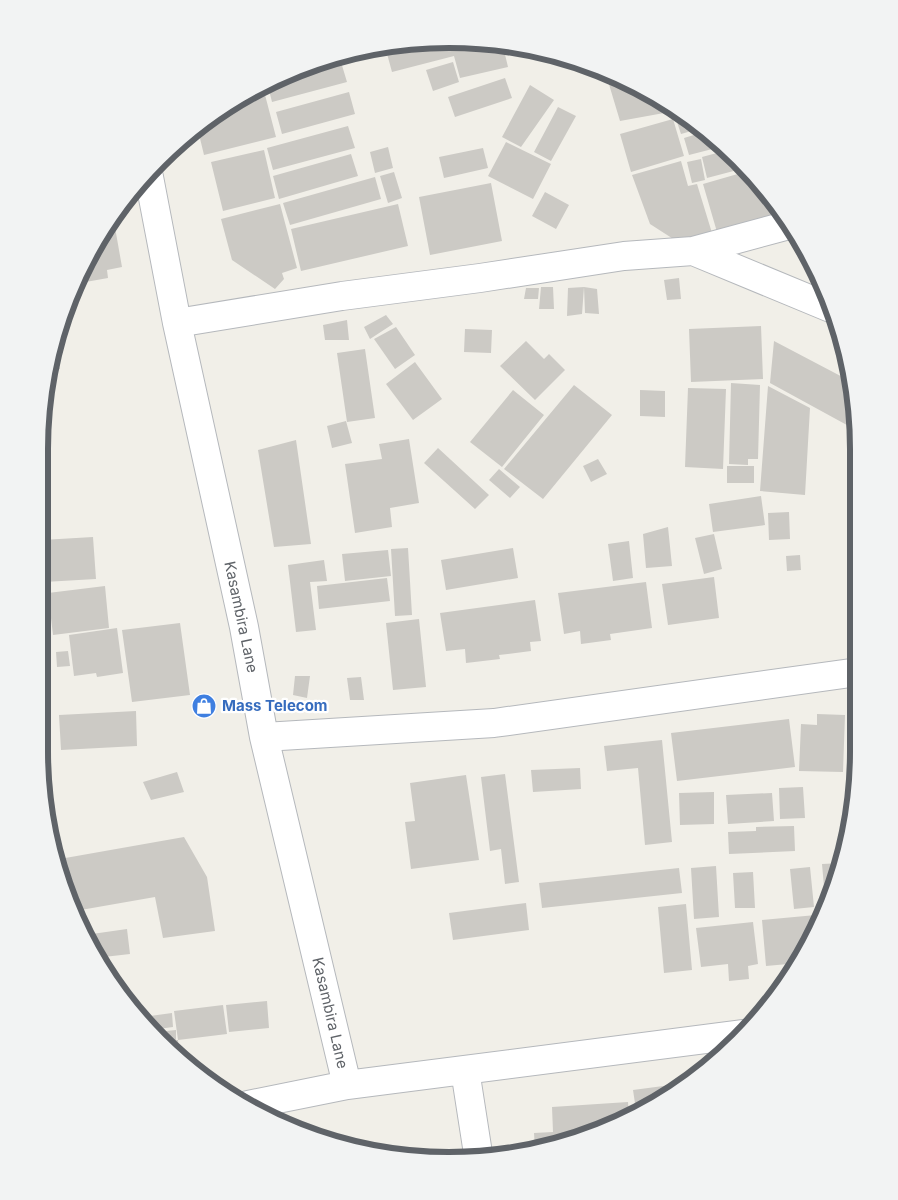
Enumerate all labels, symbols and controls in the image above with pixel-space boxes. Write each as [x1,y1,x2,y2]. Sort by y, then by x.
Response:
street label: Kasambira Lane [220,559,263,674]
shop icon: Mass Telecom [191,693,217,719]
place label: Mass Telecom [222,696,328,715]
street label: Kasambira Lane [308,955,353,1070]

